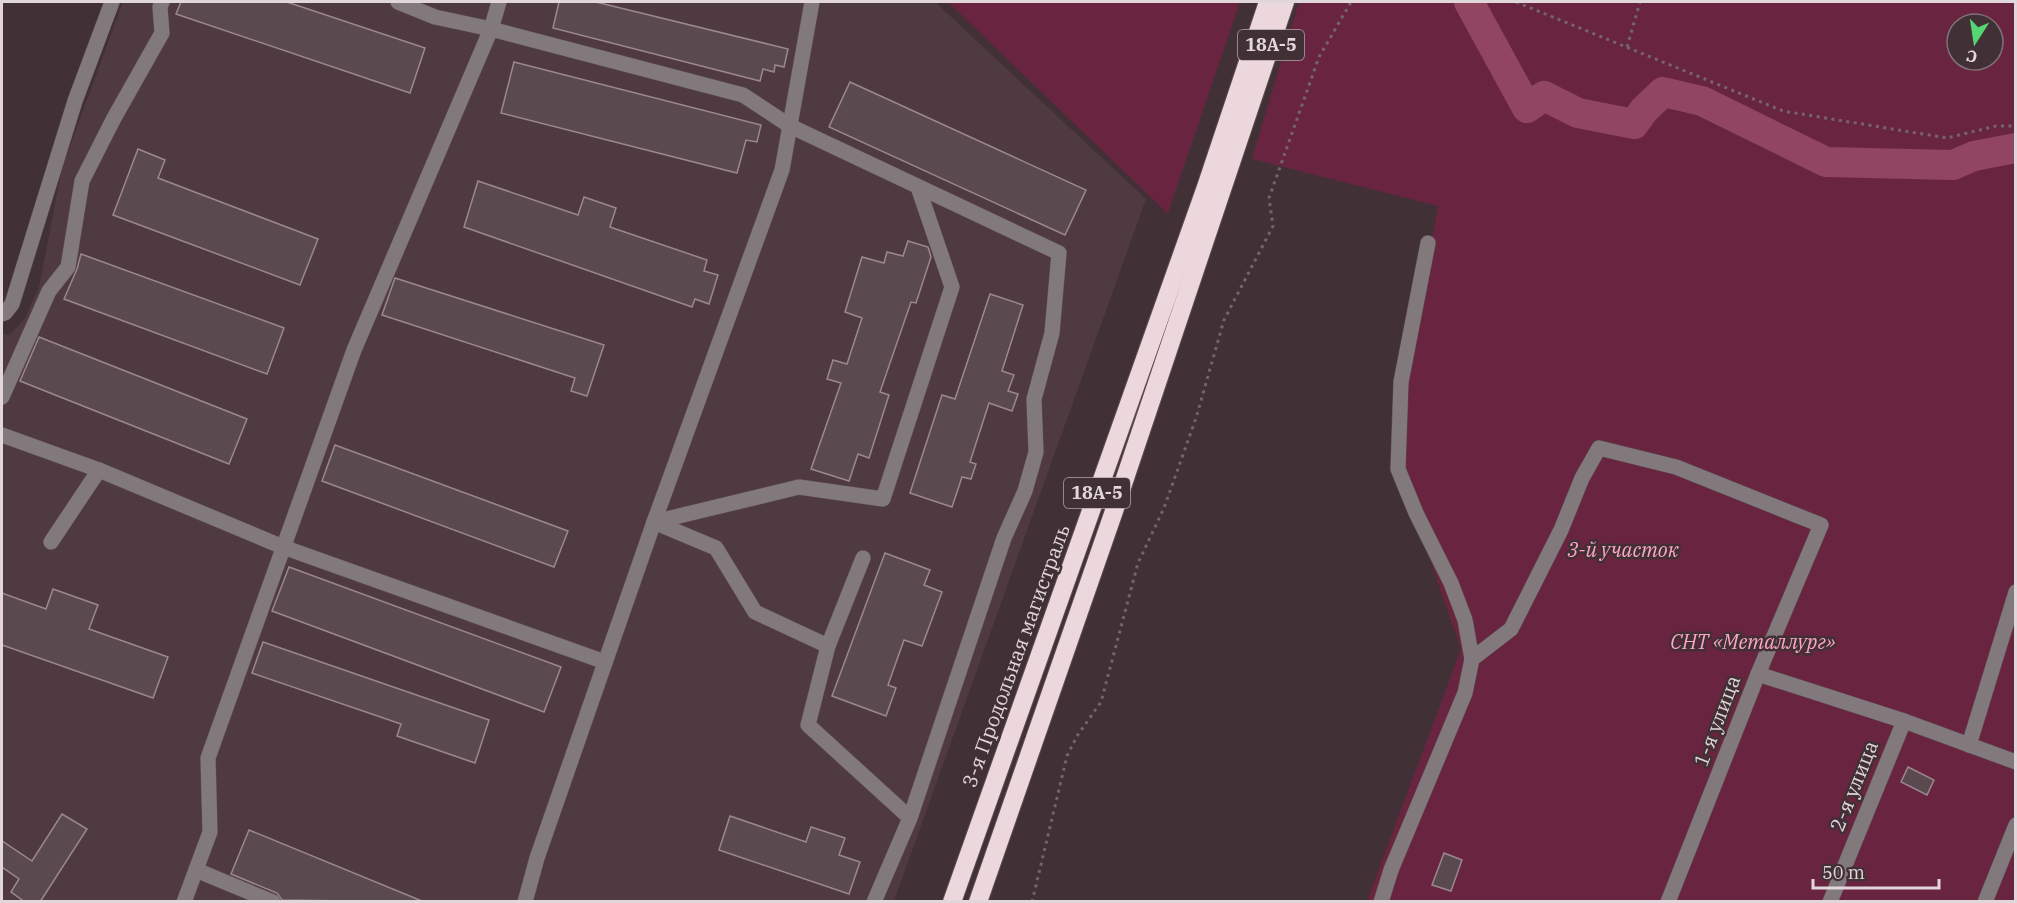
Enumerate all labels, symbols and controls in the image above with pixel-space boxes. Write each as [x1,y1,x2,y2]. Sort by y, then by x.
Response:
north arrow [1945,12,2005,72]
road number: 18А-5 [1238,30,1304,60]
text: С [1965,46,1979,68]
road number: 18А-5 [1064,478,1130,508]
street label: 3-я Продольная магистраль [955,520,1076,791]
park label: 3-й участок [1567,536,1679,563]
park label: СНТ «Металлург» [1670,628,1836,655]
street label: 1-я улица [1687,671,1746,770]
street label: 2-я улица [1823,736,1884,835]
scale bar [1813,852,1939,890]
text: 50 m [1822,861,1865,884]

